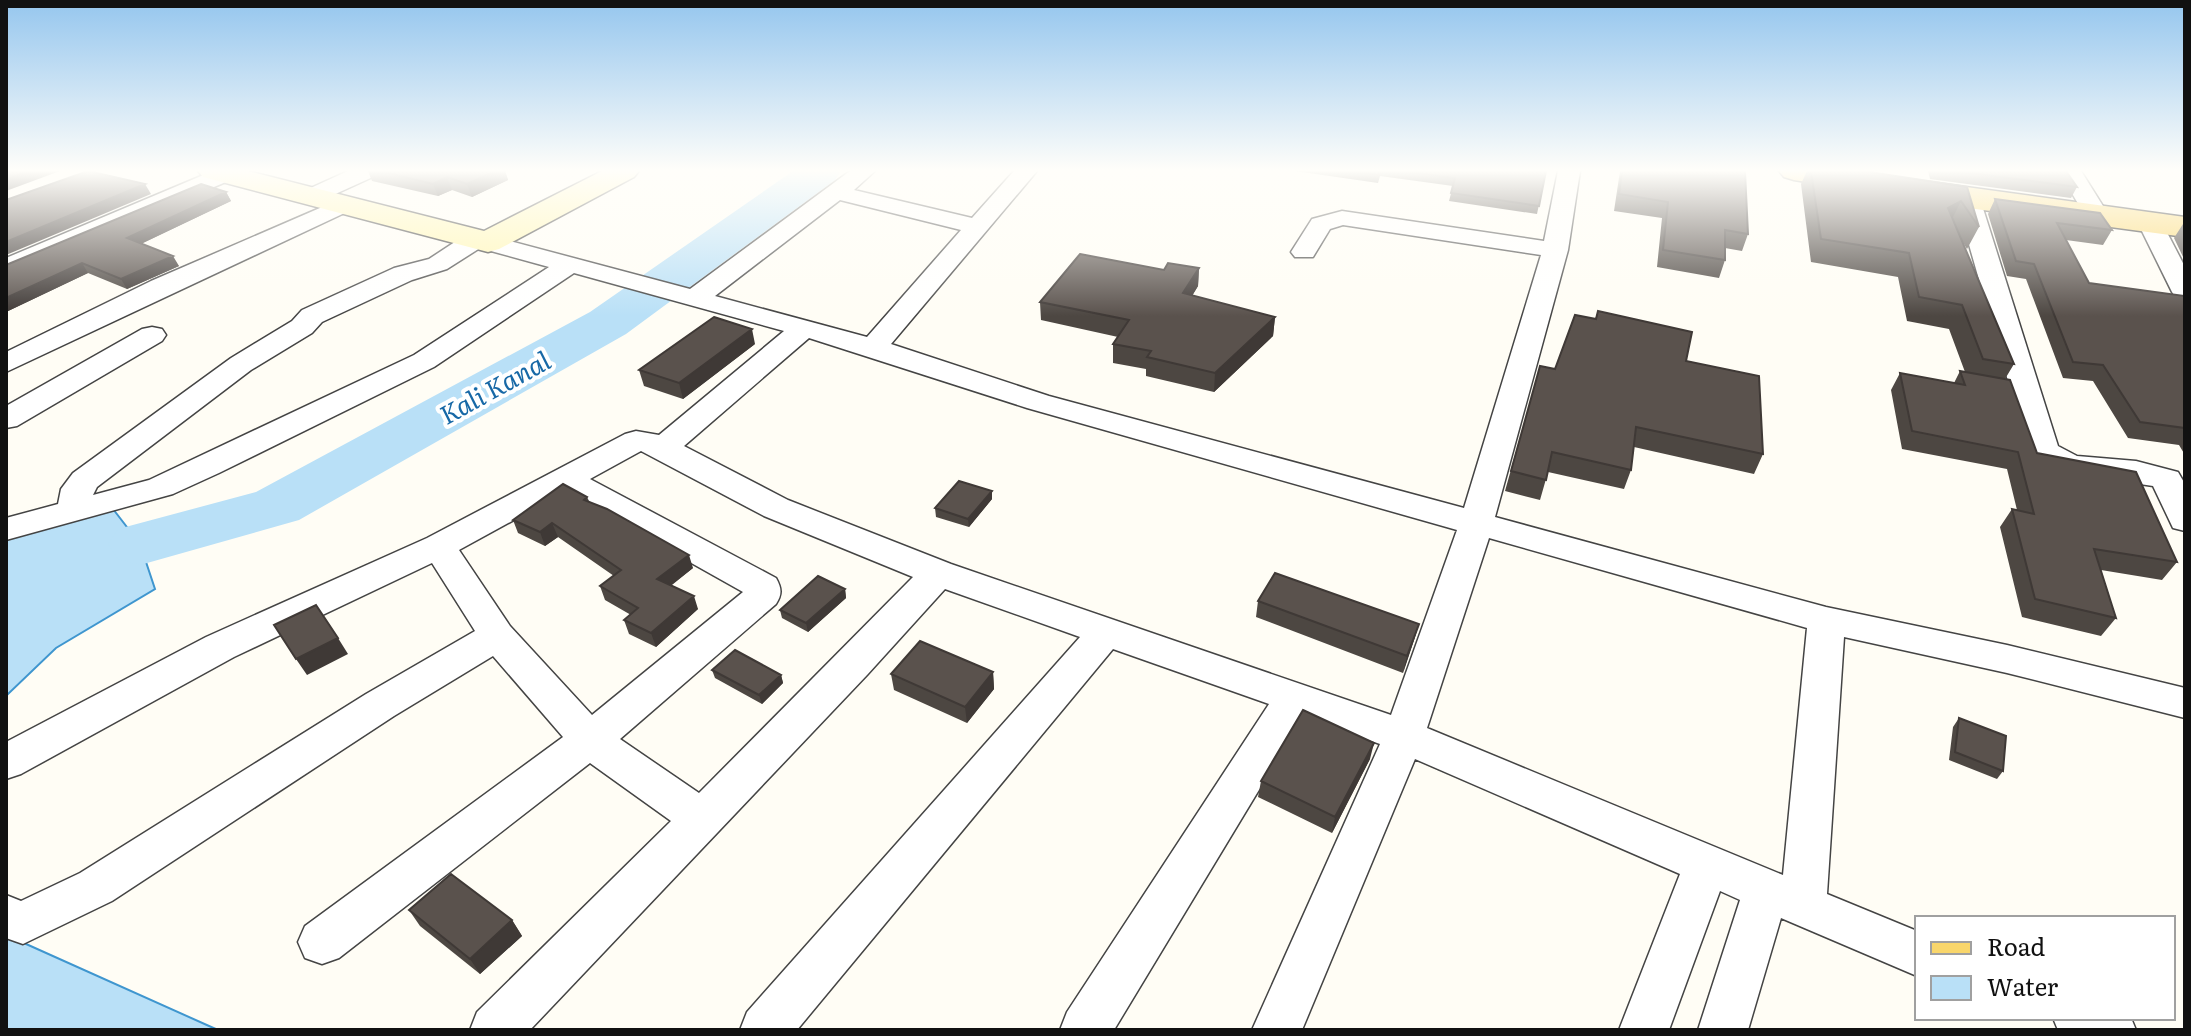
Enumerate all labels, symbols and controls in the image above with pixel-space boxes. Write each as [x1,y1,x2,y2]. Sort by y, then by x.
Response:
water label: Kali Kanal [431,339,557,433]
legend [1915,916,2175,1020]
text: Road [1987,928,2046,963]
text: Water [1987,968,2059,1003]

